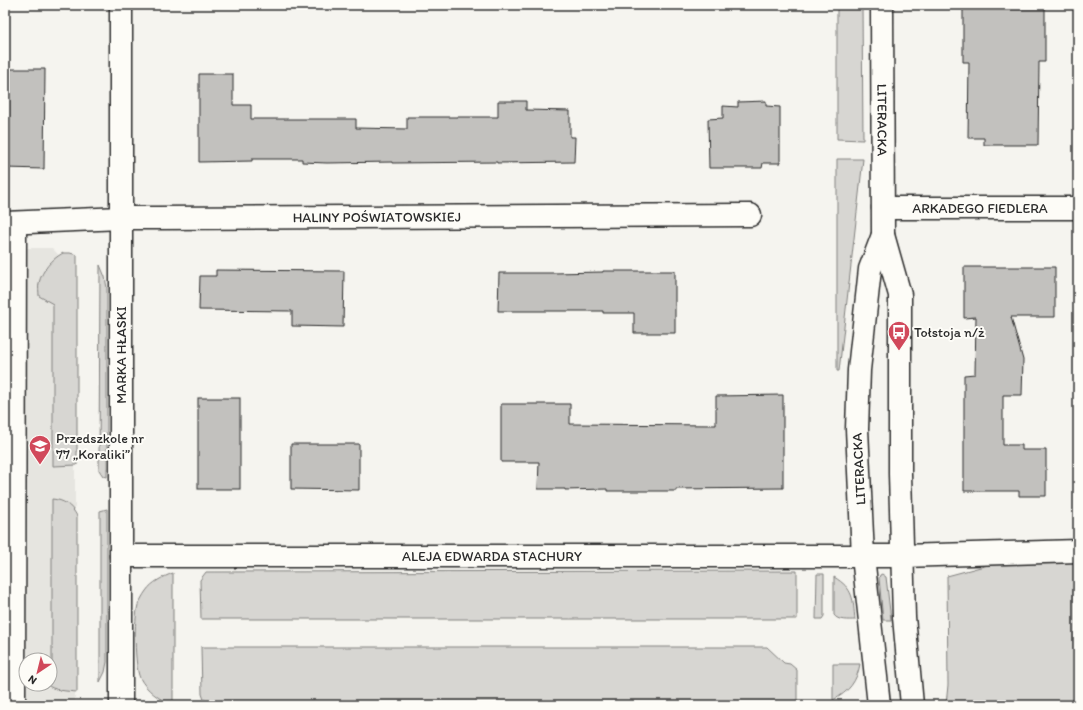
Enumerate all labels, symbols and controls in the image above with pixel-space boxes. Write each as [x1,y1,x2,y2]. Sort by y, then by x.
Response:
street label: LITERACKA [874,84,891,156]
street label: ARKADEGO FIEDLERA [912,200,1048,217]
street label: HALINY POŚWIATOWSKIEJ [293,208,461,226]
street label: MARKA HŁASKI [113,306,130,404]
bus stop icon: Tołstoja n/ż [886,319,912,352]
place label: Tołstoja n/ż [914,324,985,341]
place label: Przedszkole nr 77 „Koraliki” [56,430,144,463]
street label: LITERACKA [849,432,869,506]
school or university icon: Przedszkole nr 77 „Koraliki” [27,433,53,466]
street label: ALEJA EDWARDA STACHURY [402,548,582,565]
north arrow [18,652,58,692]
text: N [26,672,39,687]

